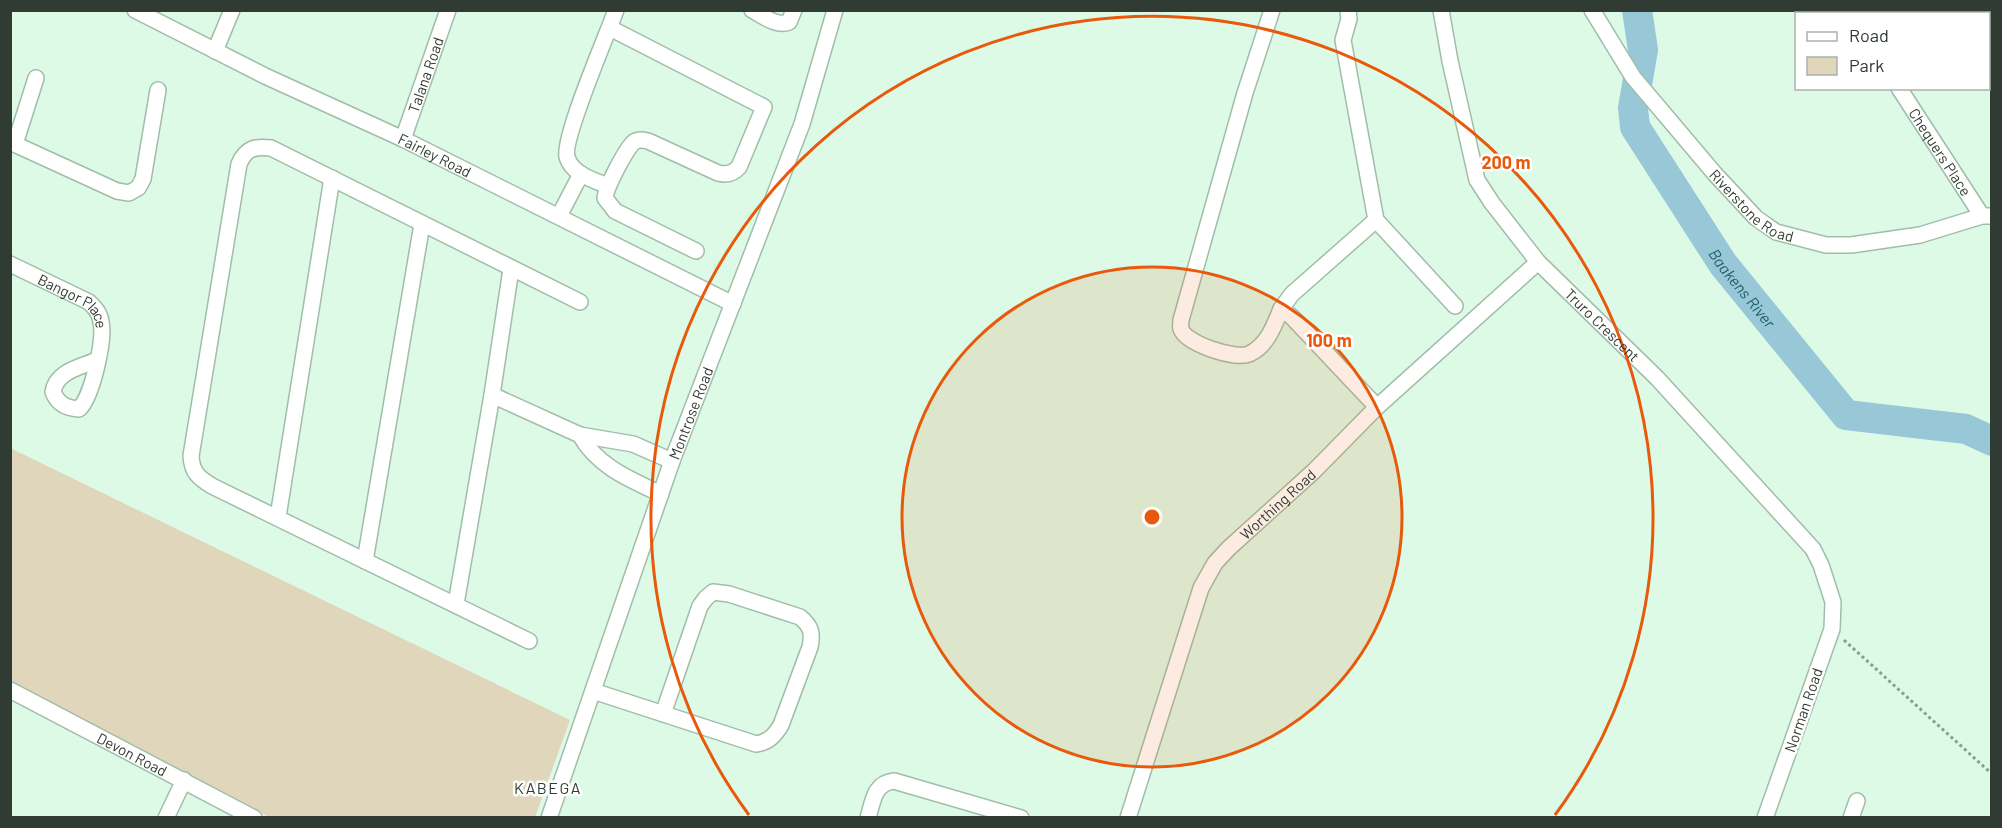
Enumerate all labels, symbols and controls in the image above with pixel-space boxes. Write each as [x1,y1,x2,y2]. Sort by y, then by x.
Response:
legend [1795,12,1990,90]
text: Road [1849,24,1889,46]
street label: Talana Road [404,34,447,115]
text: Park [1849,54,1884,76]
street label: Chequers Place [1905,105,1975,199]
street label: Fairley Road [395,129,474,181]
text: 200 m [1481,151,1531,173]
street label: Riverstone Road [1706,165,1796,245]
water label: Baakens River [1706,244,1781,332]
street label: Bangor Place [35,270,111,329]
street label: Truro Crescent [1561,285,1643,365]
text: 100 m [1306,329,1352,351]
street label: Montrose Road [665,364,716,462]
street label: Worthing Road [1236,465,1319,543]
centre of rings [1142,507,1162,527]
street label: Norman Road [1780,665,1826,755]
street label: Devon Road [94,728,170,780]
district label: KABEGA [514,778,582,797]

